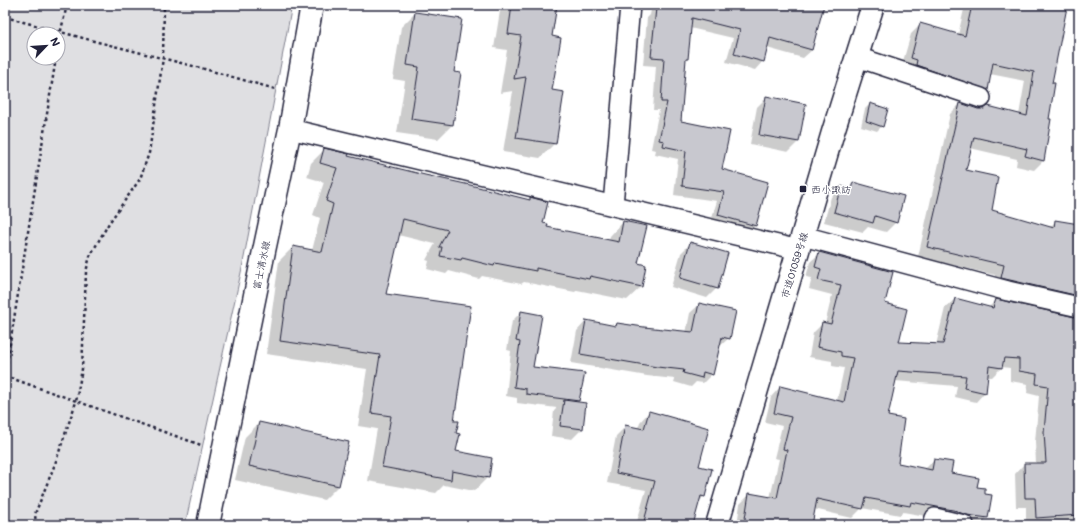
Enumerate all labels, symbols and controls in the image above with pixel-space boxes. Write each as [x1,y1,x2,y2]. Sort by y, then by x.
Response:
north arrow [26,26,66,66]
text: N [47,35,64,49]
place label: 西小諏訪 [811,182,851,196]
marker: 西小諏訪 [798,184,808,194]
street label: 市道01059号線 [777,230,811,300]
street label: 富士清水線 [249,239,273,291]

